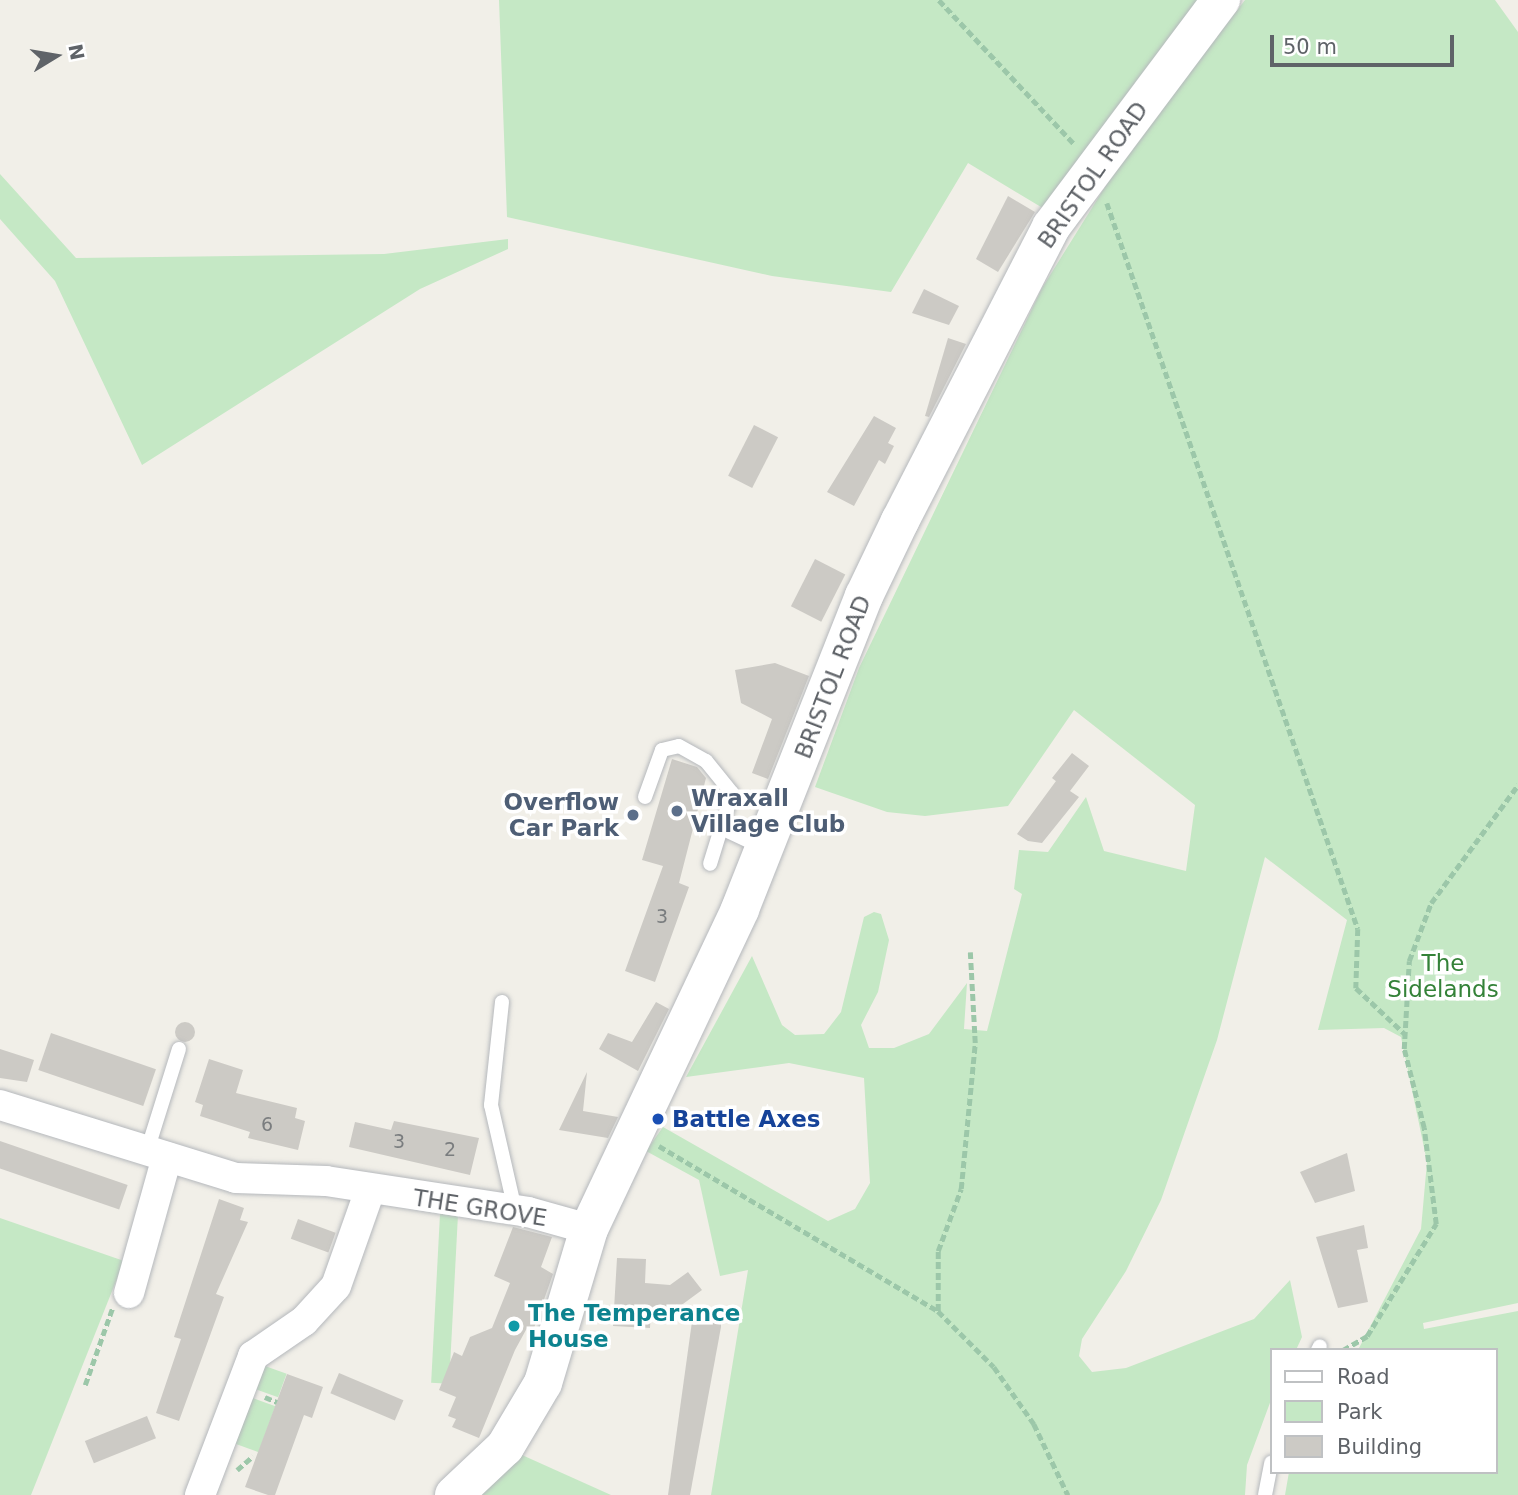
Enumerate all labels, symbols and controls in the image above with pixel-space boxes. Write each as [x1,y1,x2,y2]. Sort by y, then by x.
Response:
north arrow [21,21,91,91]
scale bar [1273,21,1457,65]
text: 50 m [1283,35,1337,59]
text: N [64,42,89,62]
street label: BRISTOL ROAD [1032,96,1154,254]
street label: BRISTOL ROAD [789,592,877,762]
place label: Wraxall Village Club [691,784,845,838]
place label: Overflow Car Park [503,788,619,842]
marker: Wraxall Village Club [669,803,685,819]
marker: Overflow Car Park [625,807,641,823]
house number: 3 [656,906,668,928]
park label: The Sidelands [1387,949,1499,1003]
place label: Battle Axes [672,1105,820,1133]
marker: Battle Axes [650,1111,666,1127]
house number: 6 [261,1114,273,1136]
house number: 3 [393,1131,405,1153]
house number: 2 [444,1139,456,1161]
street label: THE GROVE [411,1184,549,1232]
place label: The Temperance House [528,1299,740,1353]
marker: The Temperance House [506,1318,522,1334]
legend [1270,1348,1497,1474]
text: Road [1337,1365,1390,1389]
text: Park [1337,1400,1382,1424]
text: Building [1337,1435,1422,1459]

